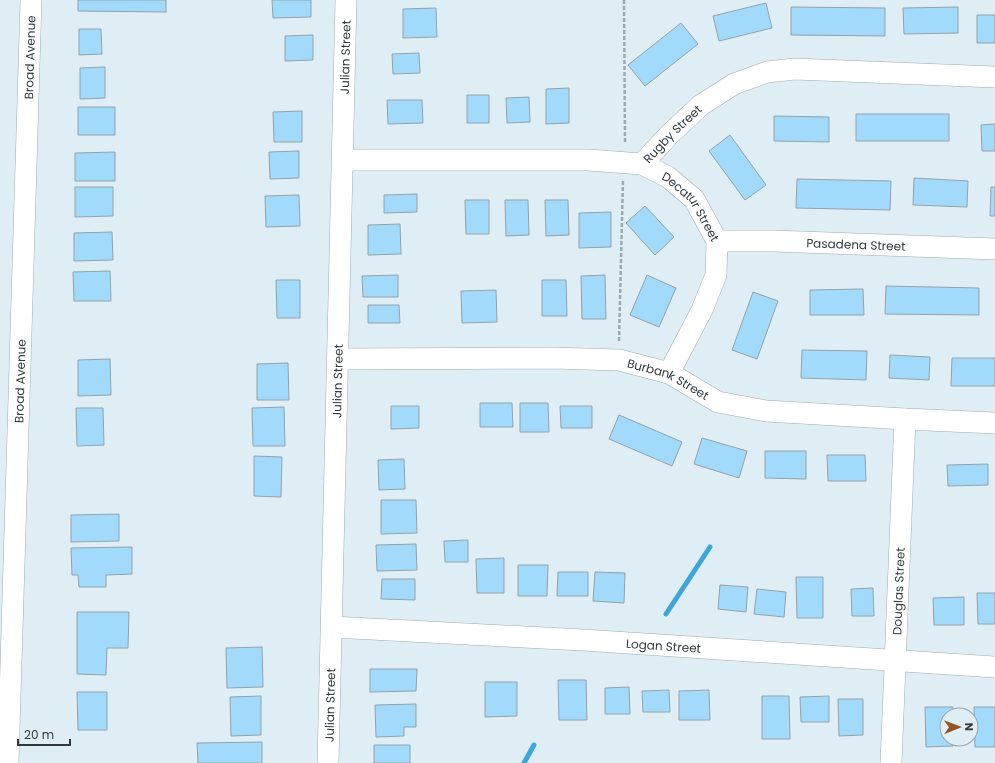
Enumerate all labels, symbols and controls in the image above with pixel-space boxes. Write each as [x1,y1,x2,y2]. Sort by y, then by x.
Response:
street label: Broad Avenue [20,15,39,100]
street label: Julian Street [335,20,354,94]
street label: Rugby Street [639,100,705,166]
street label: Decatur Street [660,167,724,244]
street label: Pasadena Street [806,234,906,254]
street label: Broad Avenue [10,339,29,423]
street label: Julian Street [328,344,346,418]
street label: Burbank Street [626,354,712,403]
street label: Douglas Street [888,547,908,635]
street label: Logan Street [625,634,702,656]
street label: Julian Street [320,668,339,742]
north arrow [939,707,979,747]
scale bar [18,721,70,747]
text: N [961,723,977,731]
text: 20 m [24,726,54,743]

